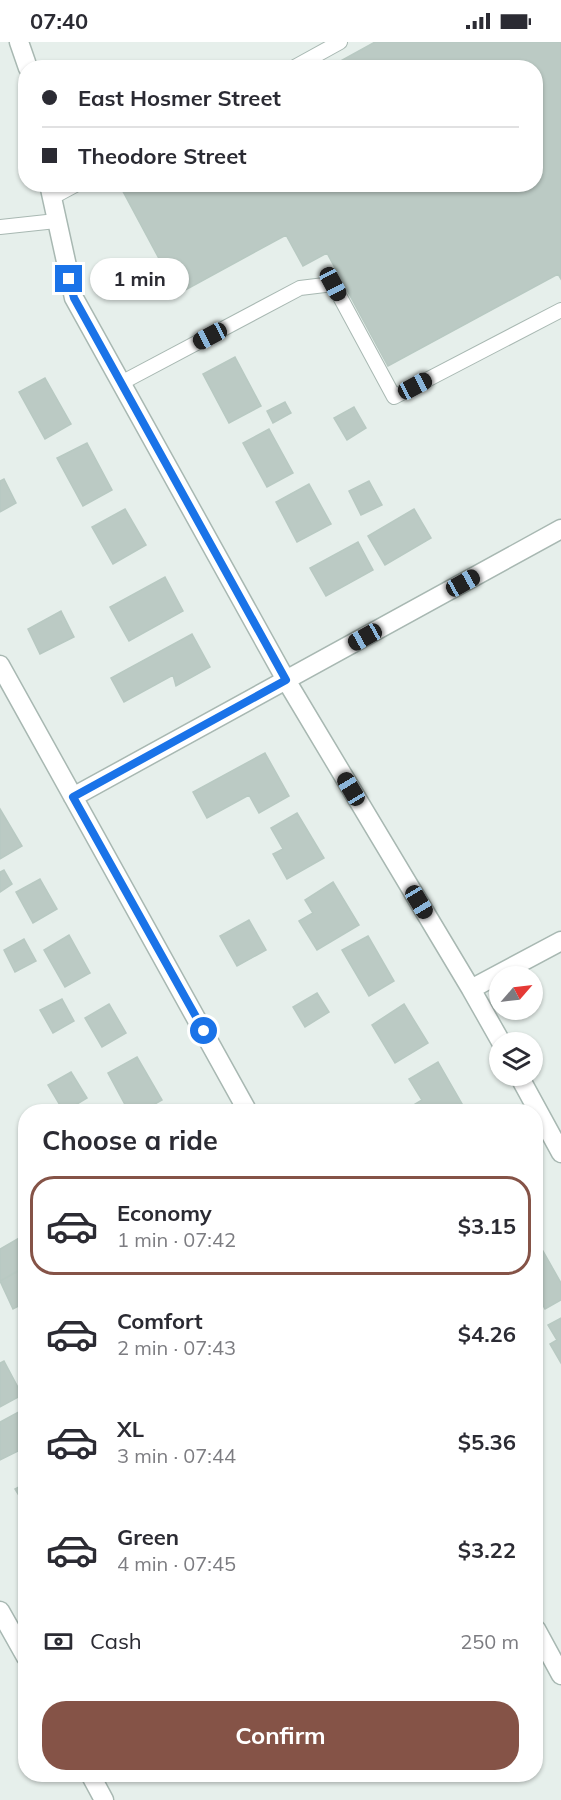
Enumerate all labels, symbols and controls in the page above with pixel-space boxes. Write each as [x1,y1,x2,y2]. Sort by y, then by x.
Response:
text: 07:40 [30,7,88,35]
text: East Hosmer Street [78,84,281,112]
text: Theodore Street [78,142,246,170]
callout: 1 min [90,258,189,300]
car [317,264,349,304]
route end [55,265,82,292]
text: 1 min [113,266,166,291]
car [190,320,230,352]
car [395,370,435,402]
car [443,566,483,600]
car [345,620,385,654]
car [334,769,368,809]
car [402,882,436,922]
north arrow [489,966,543,1020]
map controls [489,966,543,1086]
route start [190,1017,217,1044]
button: layers [489,1032,543,1086]
text: Choose a ride [42,1123,218,1157]
icon: car [45,1199,99,1253]
text: Economy [117,1199,212,1227]
text: $3.15 [458,1212,516,1240]
text: 1 min · 07:42 [117,1227,236,1252]
icon: car [45,1307,99,1361]
text: Comfort [117,1307,203,1335]
text: $4.26 [458,1320,516,1348]
text: 2 min · 07:43 [117,1335,236,1360]
icon: car [45,1415,99,1469]
text: XL [117,1415,144,1443]
text: $5.36 [458,1428,516,1456]
text: 3 min · 07:44 [117,1443,236,1468]
icon: car [45,1523,99,1577]
text: Green [117,1523,179,1551]
text: $3.22 [458,1536,516,1564]
text: 4 min · 07:45 [117,1551,236,1576]
icon: cash [42,1625,75,1658]
text: Cash [90,1627,142,1655]
text: 250 m [460,1629,519,1654]
button: Confirm [42,1701,519,1770]

